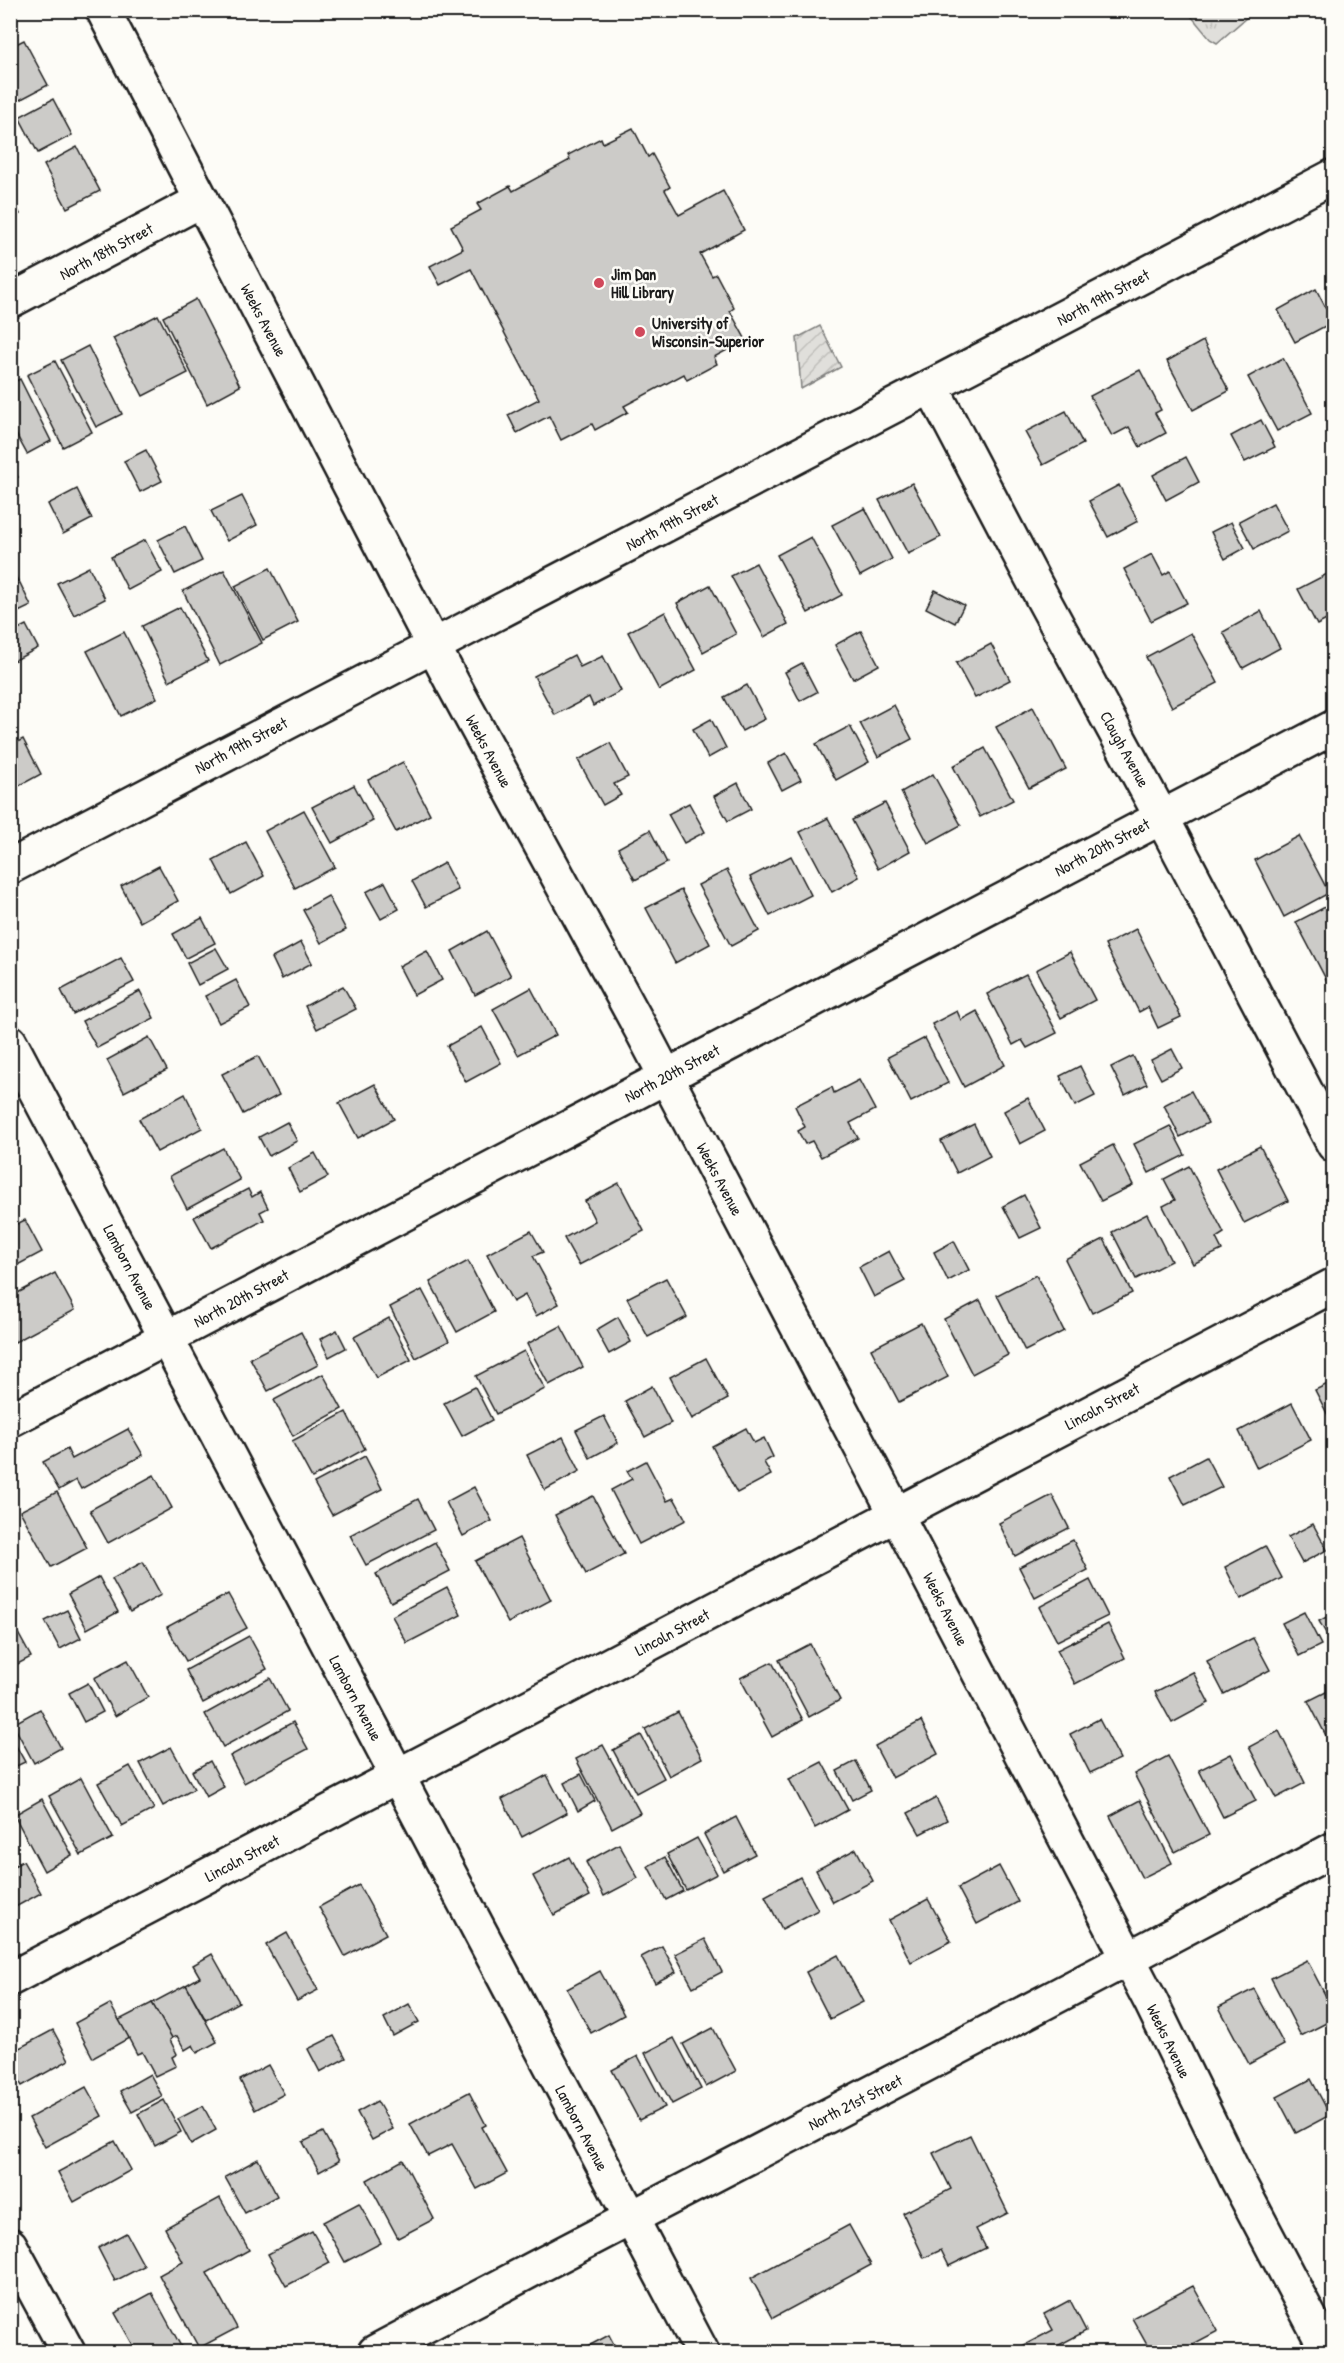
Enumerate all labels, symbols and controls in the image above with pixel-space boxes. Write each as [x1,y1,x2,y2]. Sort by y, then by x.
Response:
street label: North 18th Street [55,217,157,285]
place label: Jim Dan Hill Library [611,263,674,304]
street label: North 19th Street [1053,263,1154,331]
marker: Jim Dan Hill Library [592,276,606,290]
street label: Weeks Avenue [236,280,293,361]
place label: University of Wisconsin-Superior [652,312,765,353]
marker: University of Wisconsin-Superior [633,325,647,339]
street label: North 19th Street [622,488,723,556]
street label: Clough Avenue [1095,707,1155,792]
street label: North 19th Street [191,711,292,779]
street label: Weeks Avenue [461,711,518,792]
street label: North 20th Street [1051,812,1154,881]
street label: North 20th Street [621,1038,724,1107]
street label: Weeks Avenue [692,1139,749,1220]
street label: Lamborn Avenue [98,1220,162,1314]
street label: North 20th Street [190,1263,293,1332]
street label: Lincoln Street [1061,1377,1144,1435]
street label: Weeks Avenue [918,1569,974,1650]
street label: Lincoln Street [631,1603,714,1661]
street label: Lamborn Avenue [324,1651,388,1745]
street label: Lincoln Street [201,1829,284,1887]
street label: Weeks Avenue [1142,2000,1197,2082]
street label: North 21st Street [804,2069,906,2135]
street label: Lamborn Avenue [550,2081,614,2175]

